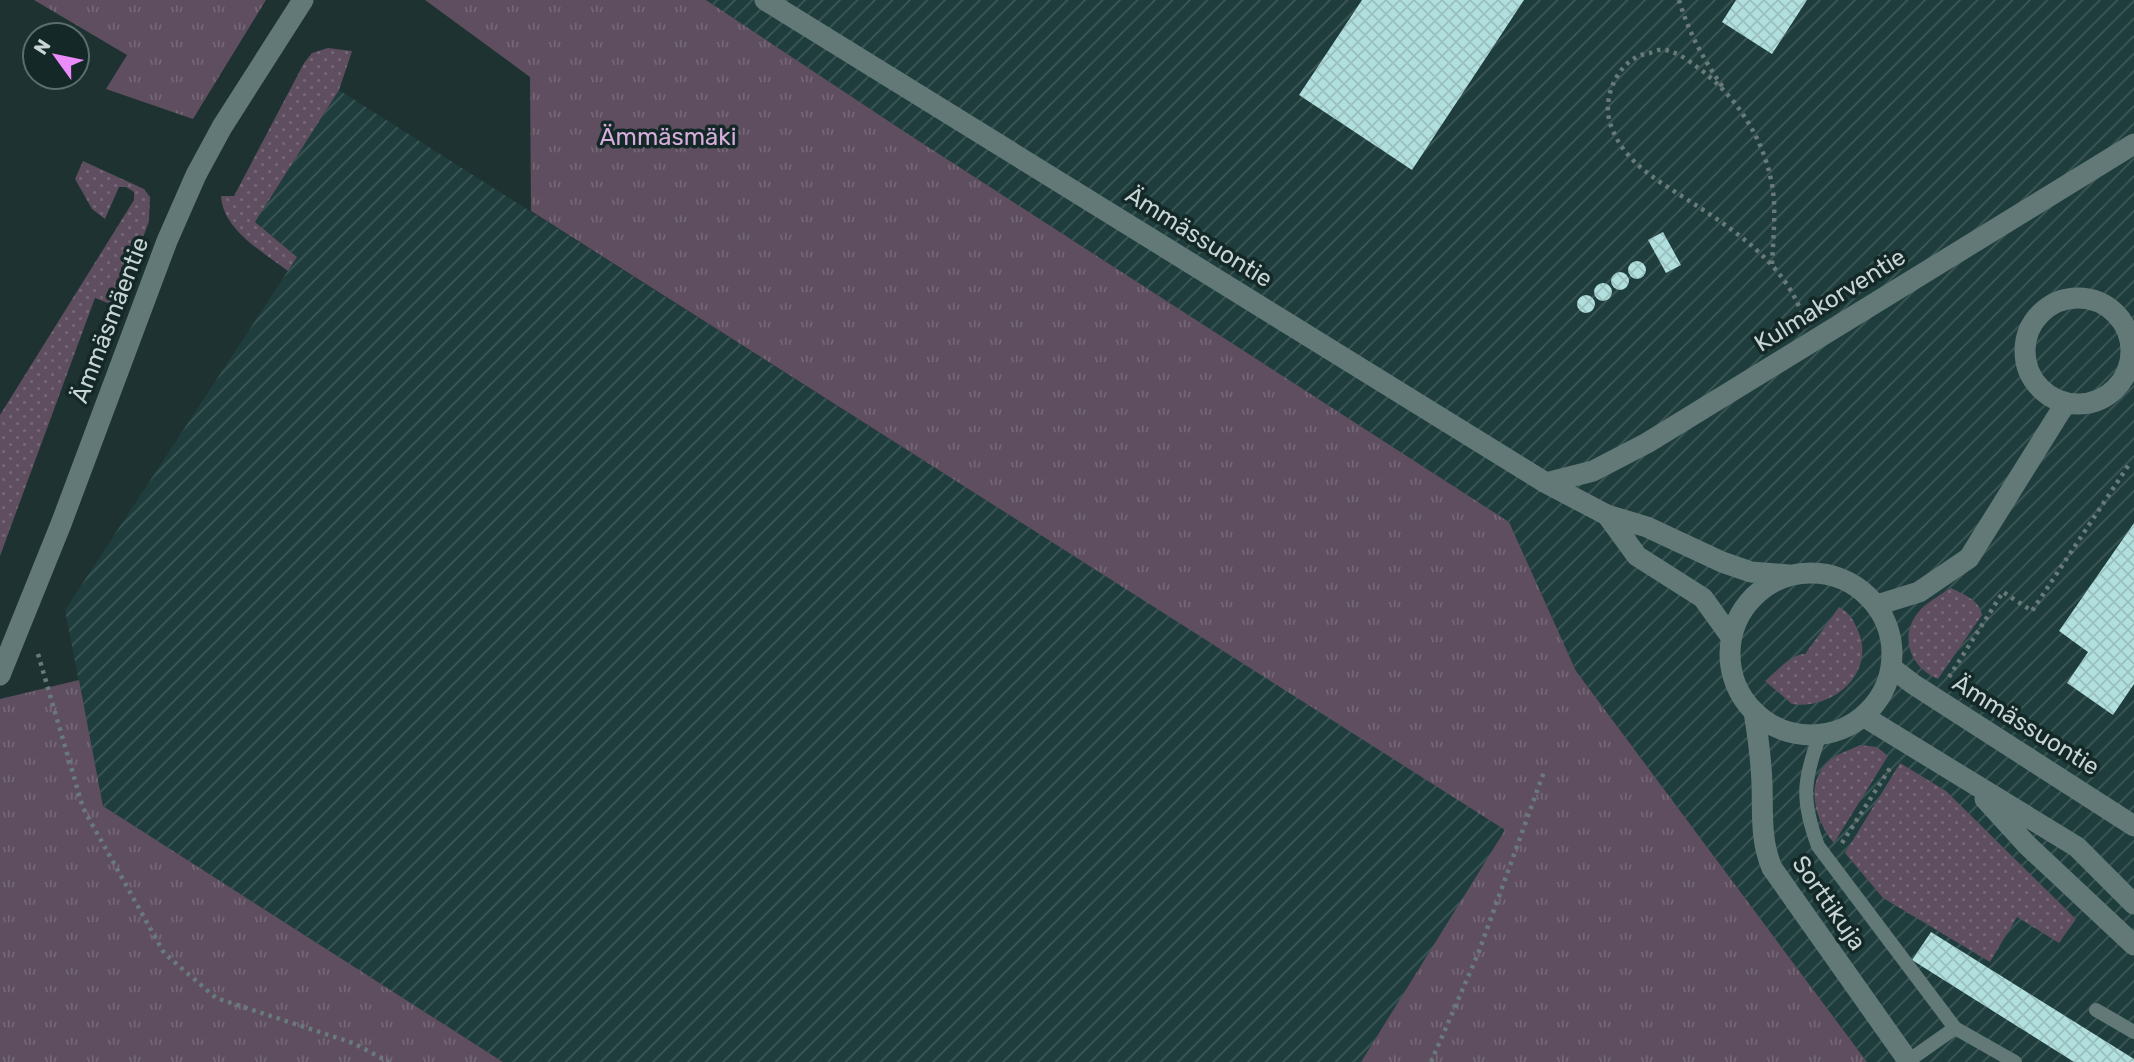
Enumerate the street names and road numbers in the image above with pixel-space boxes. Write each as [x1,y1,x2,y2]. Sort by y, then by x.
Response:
street label: Ämmässuontie [1120,181,1278,293]
street label: Ämmäsmäentie [66,233,154,407]
street label: Kulmakorventie [1749,242,1911,358]
street label: Ämmässuontie [1947,669,2105,781]
street label: Sorttikuja [1786,850,1872,956]

